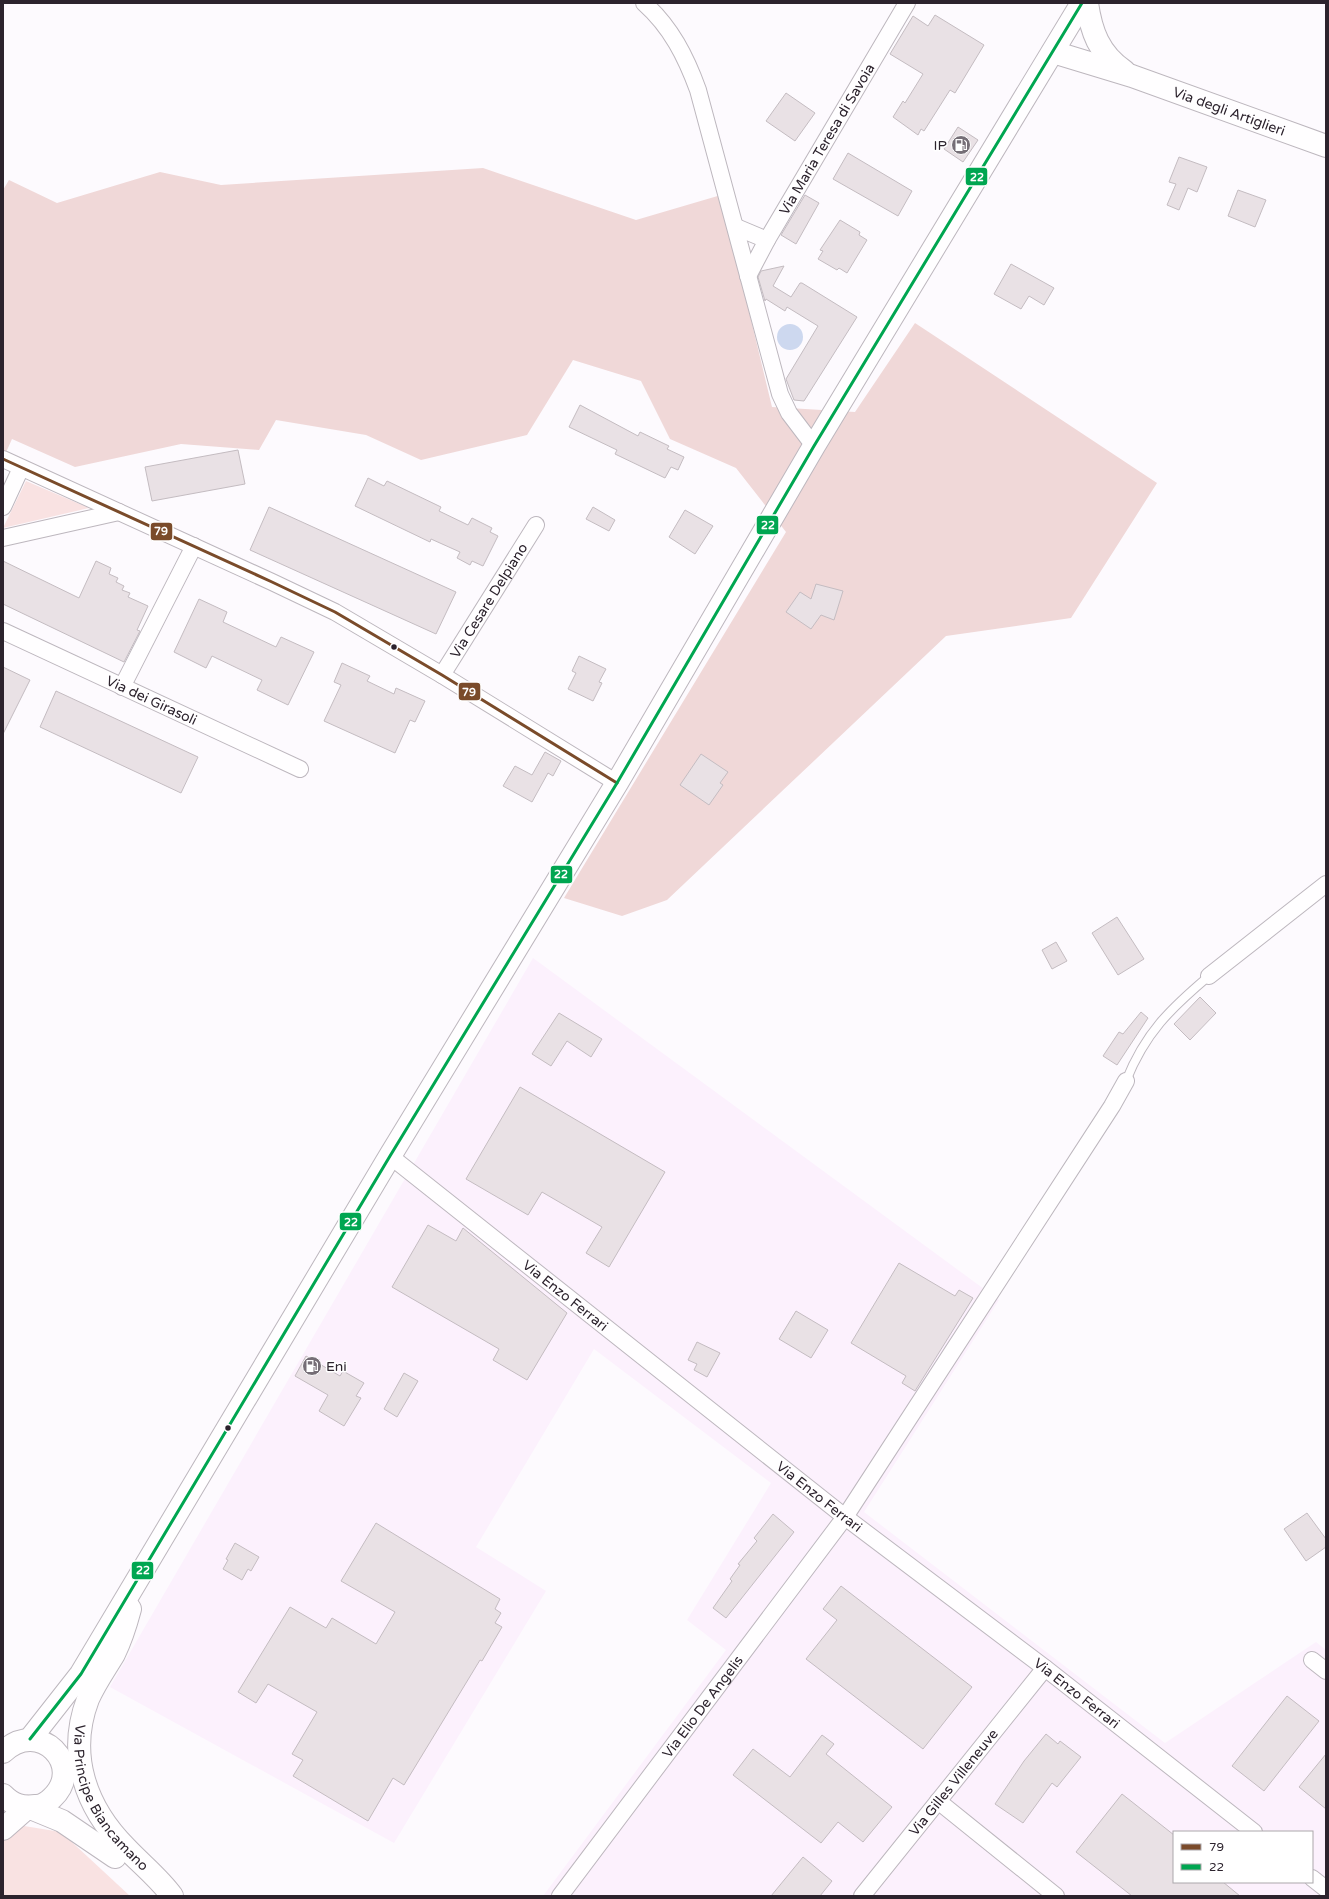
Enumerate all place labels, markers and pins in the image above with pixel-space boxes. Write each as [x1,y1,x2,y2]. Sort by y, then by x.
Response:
fuel station icon: IP [950,134,972,156]
place label: IP [934,137,947,154]
unlabelled marker [389,642,399,652]
fuel station icon: Eni [301,1355,323,1377]
place label: Eni [326,1358,347,1375]
unlabelled marker [223,1423,233,1433]

